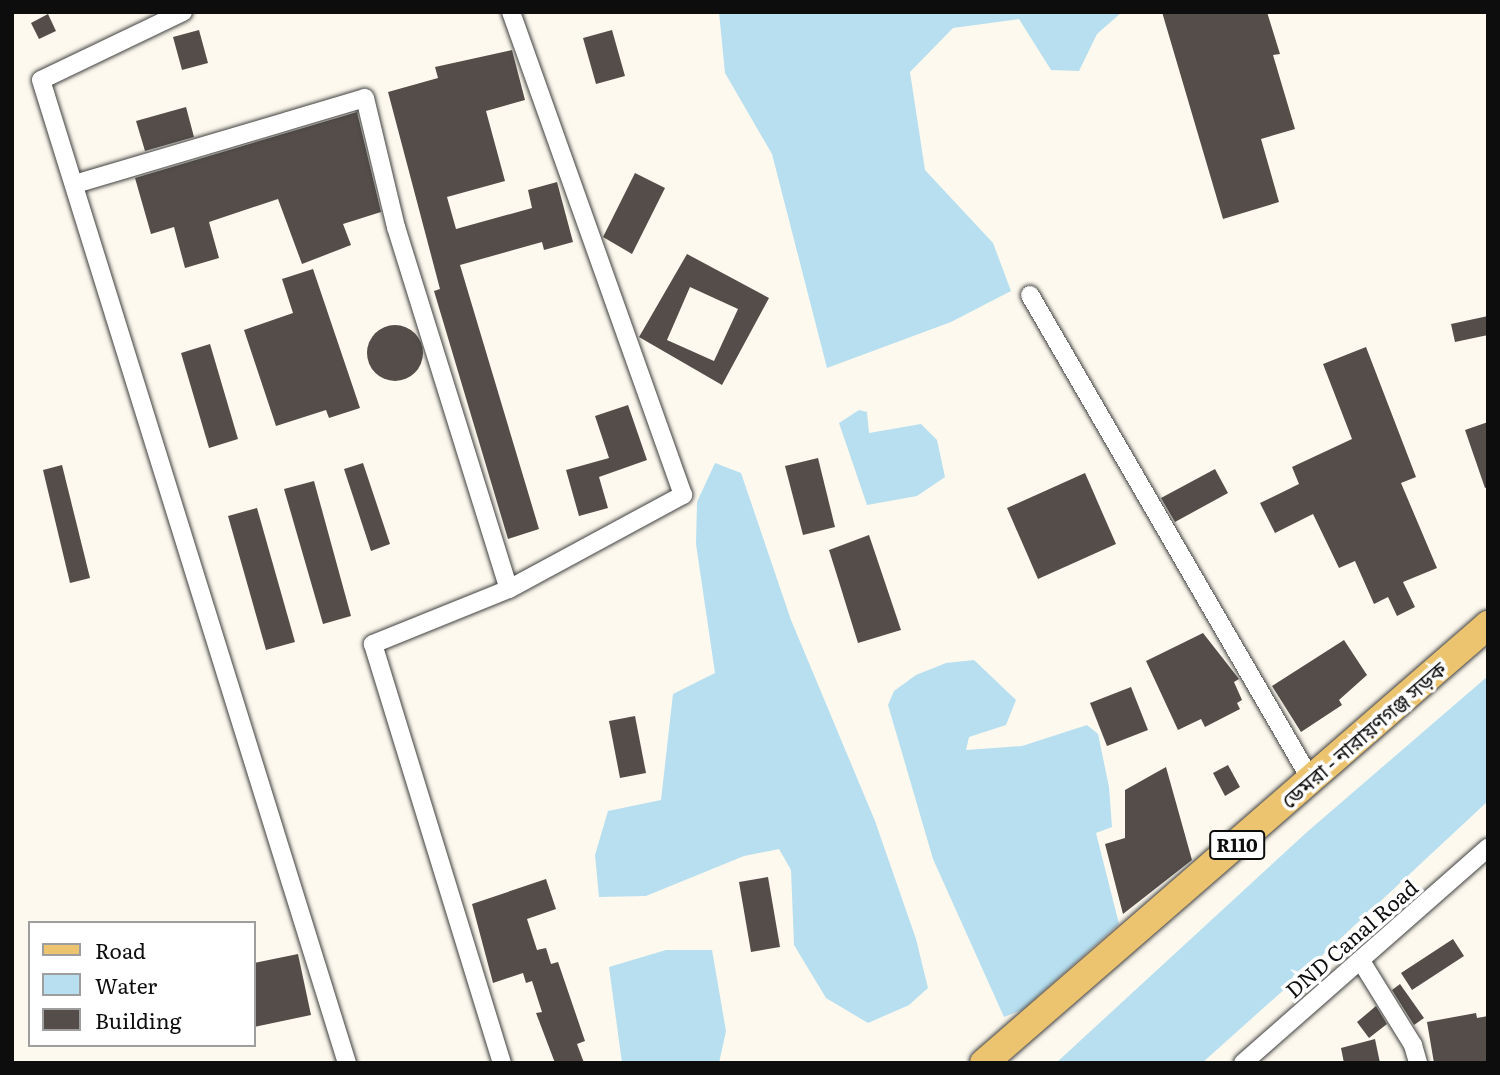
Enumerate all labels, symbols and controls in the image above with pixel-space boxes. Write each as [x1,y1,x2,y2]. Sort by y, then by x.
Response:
street label: ডেমরা - নারায়ণগঞ্জ সড়ক [1275,655,1451,813]
road number: R110 [1209,830,1265,860]
street label: DND Canal Road [1280,874,1422,1002]
legend [28,921,256,1047]
text: Road [95,934,146,965]
text: Water [95,969,157,1000]
text: Building [95,1004,181,1035]

